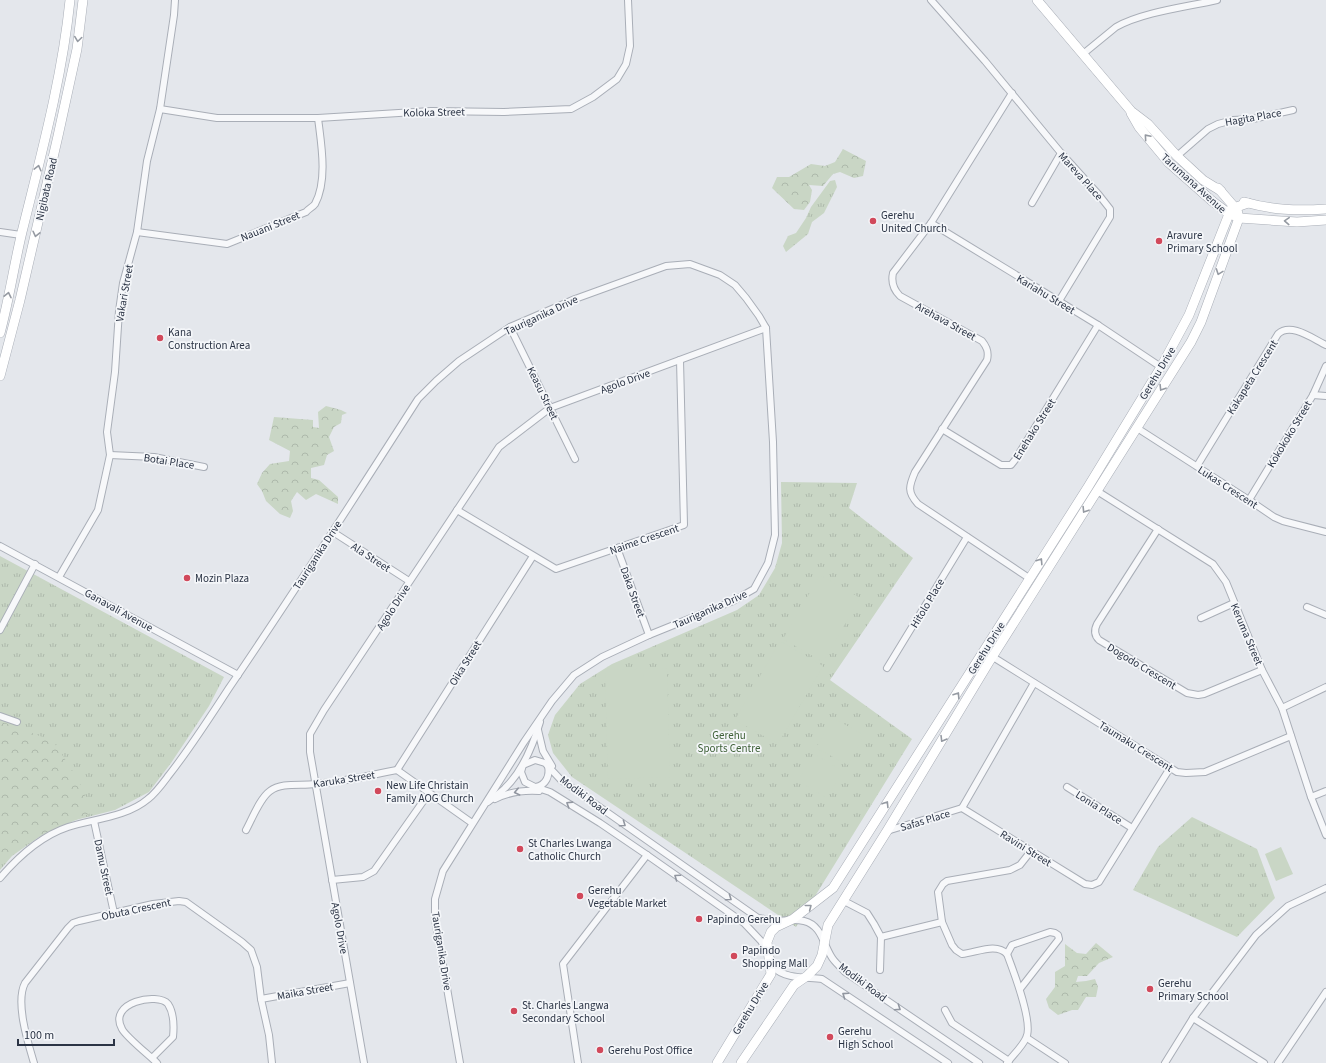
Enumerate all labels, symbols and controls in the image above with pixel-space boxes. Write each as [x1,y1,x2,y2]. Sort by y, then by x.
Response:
one-way arrow [74,36,83,42]
street label: Koloka Street [403,104,465,121]
street label: Hagita Place [1224,105,1283,130]
one-way arrow [1144,134,1151,141]
street label: Mareva Place [1055,149,1107,204]
street label: Tarumana Avenue [1158,150,1230,217]
street label: Nigibata Road [32,156,61,222]
one-way arrow [33,165,41,171]
street label: Nauani Street [238,208,302,245]
place label: Gerehu United Church [881,208,947,236]
marker: Gerehu United Church [868,216,878,226]
one-way arrow [1284,217,1290,226]
place label: Aravure Primary School [1167,228,1238,256]
one-way arrow [32,231,40,237]
marker: Aravure Primary School [1154,236,1164,246]
street label: Vakari Street [112,263,137,323]
one-way arrow [1216,268,1224,275]
street label: Kariahu Street [1014,271,1078,318]
one-way arrow [4,292,12,298]
street label: Tauriganika Drive [502,292,581,339]
street label: Arehava Street [913,299,979,344]
place label: Kana Construction Area [168,325,250,353]
marker: Kana Construction Area [155,333,165,343]
street label: Kakapeta Crescent [1223,337,1282,417]
street label: Gerehu Drive [1136,343,1179,403]
street label: Keasu Street [523,364,562,423]
street label: Agolo Drive [598,365,653,397]
one-way arrow [1159,384,1166,391]
street label: Enehako Street [1010,395,1059,463]
street label: Kokokoko Street [1264,398,1315,471]
street label: Botai Place [143,450,196,473]
street label: Lukas Crescent [1195,462,1261,513]
one-way arrow [1082,506,1090,513]
street label: Tauriganika Drive [289,517,346,593]
street label: Naime Crescent [608,521,681,558]
street label: Ala Street [348,539,394,576]
one-way arrow [1036,558,1043,565]
street label: Daka Street [616,565,649,620]
place label: Mozin Plaza [195,571,249,586]
marker: Mozin Plaza [182,573,192,583]
street label: Hitolo Place [907,575,948,631]
street label: Agolo Drive [373,581,414,633]
street label: Ganavali Avenue [82,585,156,636]
street label: Tauriganika Drive [671,586,750,633]
street label: Keruma Street [1227,601,1266,668]
street label: Gerehu Drive [964,619,1009,677]
street label: Oika Street [446,638,485,689]
street label: Dogodo Crescent [1104,640,1179,693]
one-way arrow [952,692,959,699]
street label: Taumaku Crescent [1096,718,1176,775]
park label: Gerehu Sports Centre [698,728,761,756]
one-way arrow [940,735,947,742]
street label: Karuka Street [312,767,376,792]
street label: Modiki Road [557,772,611,818]
place label: New Life Christain Family AOG Church [386,778,474,806]
marker: New Life Christain Family AOG Church [373,786,383,796]
street label: Lonia Place [1073,787,1125,828]
one-way arrow [514,788,520,796]
one-way arrow [882,801,889,808]
one-way arrow [567,802,574,809]
street label: Safas Place [898,806,953,835]
one-way arrow [618,819,625,826]
street label: Ravini Street [997,827,1055,870]
place label: St Charles Lwanga Catholic Church [528,836,611,864]
street label: Damu Street [90,838,117,897]
marker: St Charles Lwanga Catholic Church [515,844,525,854]
one-way arrow [674,874,681,882]
place label: Gerehu Vegetable Market [588,883,667,911]
marker: Gerehu Vegetable Market [575,891,585,901]
one-way arrow [725,893,732,900]
street label: Obuta Crescent [100,895,172,924]
street label: Agolo Drive [328,901,352,956]
one-way arrow [804,904,811,911]
street label: Tauriganika Drive [428,911,455,992]
place label: Papindo Gerehu [707,912,781,927]
marker: Papindo Gerehu [694,914,704,924]
place label: Papindo Shopping Mall [742,943,808,971]
marker: Papindo Shopping Mall [729,951,739,961]
street label: Modiki Road [836,959,890,1005]
place label: Gerehu Primary School [1158,976,1229,1004]
street label: Gerehu Drive [729,978,772,1038]
street label: Maika Street [276,979,335,1004]
marker: Gerehu Primary School [1145,984,1155,994]
one-way arrow [843,993,850,1000]
place label: St. Charles Langwa Secondary School [522,998,609,1026]
one-way arrow [894,1003,901,1010]
marker: St. Charles Langwa Secondary School [509,1006,519,1016]
scale bar [18,1021,114,1047]
place label: Gerehu High School [838,1024,893,1052]
text: 100 m [24,1027,54,1044]
marker: Gerehu High School [825,1032,835,1042]
place label: Gerehu Post Office [608,1043,693,1058]
marker: Gerehu Post Office [595,1045,605,1055]

